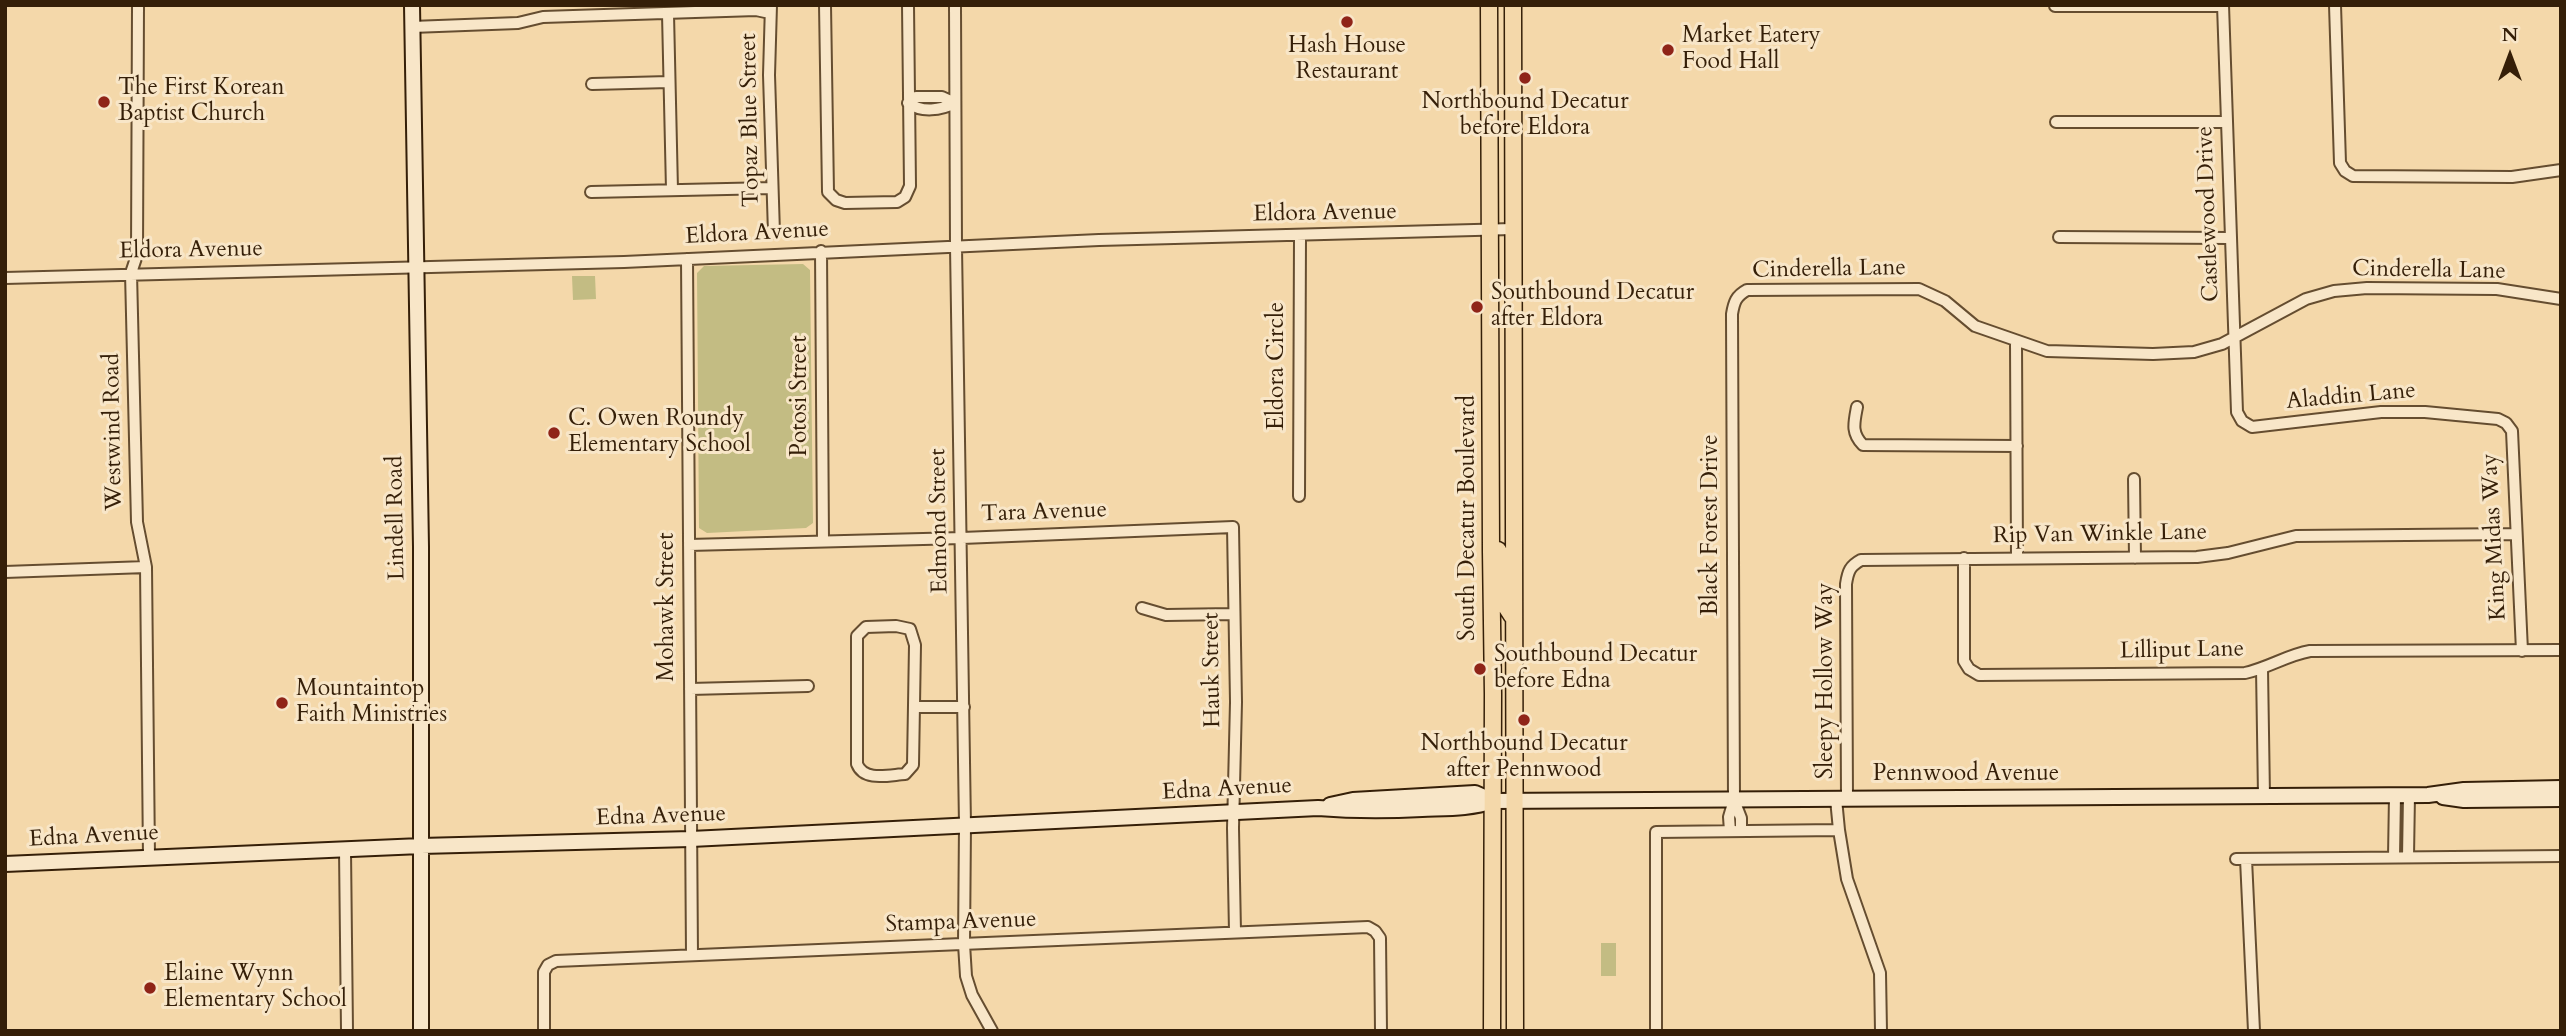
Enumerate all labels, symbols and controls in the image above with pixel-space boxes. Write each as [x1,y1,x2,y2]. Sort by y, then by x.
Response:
marker: Hash House Restaurant [1339,14,1355,30]
north arrow [2475,21,2545,91]
text: N [2502,22,2518,48]
place label: Market Eatery Food Hall [1682,23,1821,77]
street label: Topaz Blue Street [736,33,766,207]
place label: Hash House Restaurant [1288,33,1406,87]
marker: Market Eatery Food Hall [1660,42,1676,58]
marker: Northbound Decatur before Eldora [1517,70,1533,86]
place label: The First Korean Baptist Church [118,75,285,129]
place label: Northbound Decatur before Eldora [1421,89,1629,143]
marker: The First Korean Baptist Church [96,94,112,110]
street label: Castlewood Drive [2192,126,2226,302]
street label: Eldora Avenue [1253,199,1397,229]
street label: Eldora Avenue [684,216,830,252]
street label: Eldora Avenue [119,236,263,266]
street label: Cinderella Lane [1752,255,1906,285]
street label: Cinderella Lane [2352,256,2506,286]
place label: Southbound Decatur after Eldora [1491,280,1694,334]
marker: Southbound Decatur after Eldora [1469,299,1485,315]
street label: Eldora Circle [1264,302,1292,430]
street label: Potosi Street [787,335,815,457]
street label: Westwind Road [99,353,129,511]
street label: Aladdin Lane [2285,378,2417,416]
street label: South Decatur Boulevard [1455,395,1483,641]
place label: C. Owen Roundy Elementary School [568,406,751,460]
marker: C. Owen Roundy Elementary School [546,425,562,441]
street label: Black Forest Drive [1698,434,1726,616]
street label: Edmond Street [925,448,955,594]
street label: King Midas Way [2477,453,2513,621]
street label: Lindell Road [382,455,412,581]
street label: Tara Avenue [981,497,1107,529]
street label: Rip Van Winkle Lane [1993,519,2207,551]
street label: Mohawk Street [654,533,682,681]
street label: Sleepy Hollow Way [1813,583,1841,779]
street label: Hauk Street [1198,612,1228,728]
street label: Lilliput Lane [2120,636,2244,666]
place label: Southbound Decatur before Edna [1494,642,1697,696]
marker: Southbound Decatur before Edna [1472,661,1488,677]
place label: Mountaintop Faith Ministries [296,676,447,730]
marker: Mountaintop Faith Ministries [274,695,290,711]
marker: Northbound Decatur after Pennwood [1516,712,1532,728]
place label: Northbound Decatur after Pennwood [1420,731,1628,785]
street label: Pennwood Avenue [1873,761,2059,789]
street label: Edna Avenue [1161,773,1293,807]
street label: Edna Avenue [595,801,727,833]
street label: Edna Avenue [28,820,160,854]
street label: Stampa Avenue [885,907,1037,939]
place label: Elaine Wynn Elementary School [164,961,347,1015]
marker: Elaine Wynn Elementary School [142,980,158,996]

